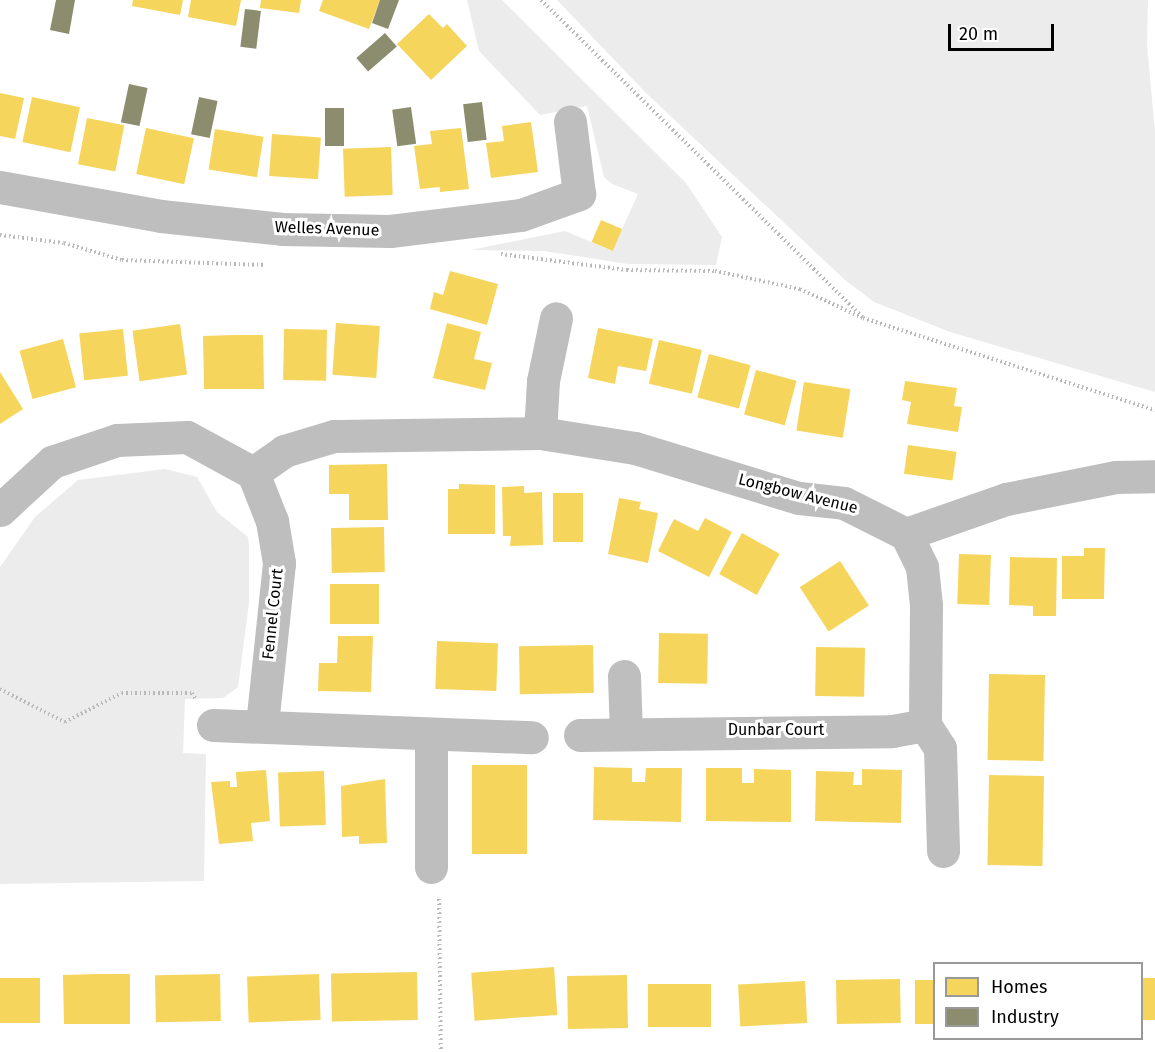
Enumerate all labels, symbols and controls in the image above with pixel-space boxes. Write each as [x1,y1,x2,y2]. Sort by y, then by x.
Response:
scale bar [951,12,1058,50]
text: 20 m [959,23,998,45]
street label: Welles Avenue [274,218,380,240]
street label: Longbow Avenue [736,470,860,518]
street label: Fennel Court [259,567,287,661]
street label: Dunbar Court [728,720,824,740]
legend [933,962,1143,1040]
text: Homes [991,976,1047,998]
text: Industry [991,1006,1059,1028]

